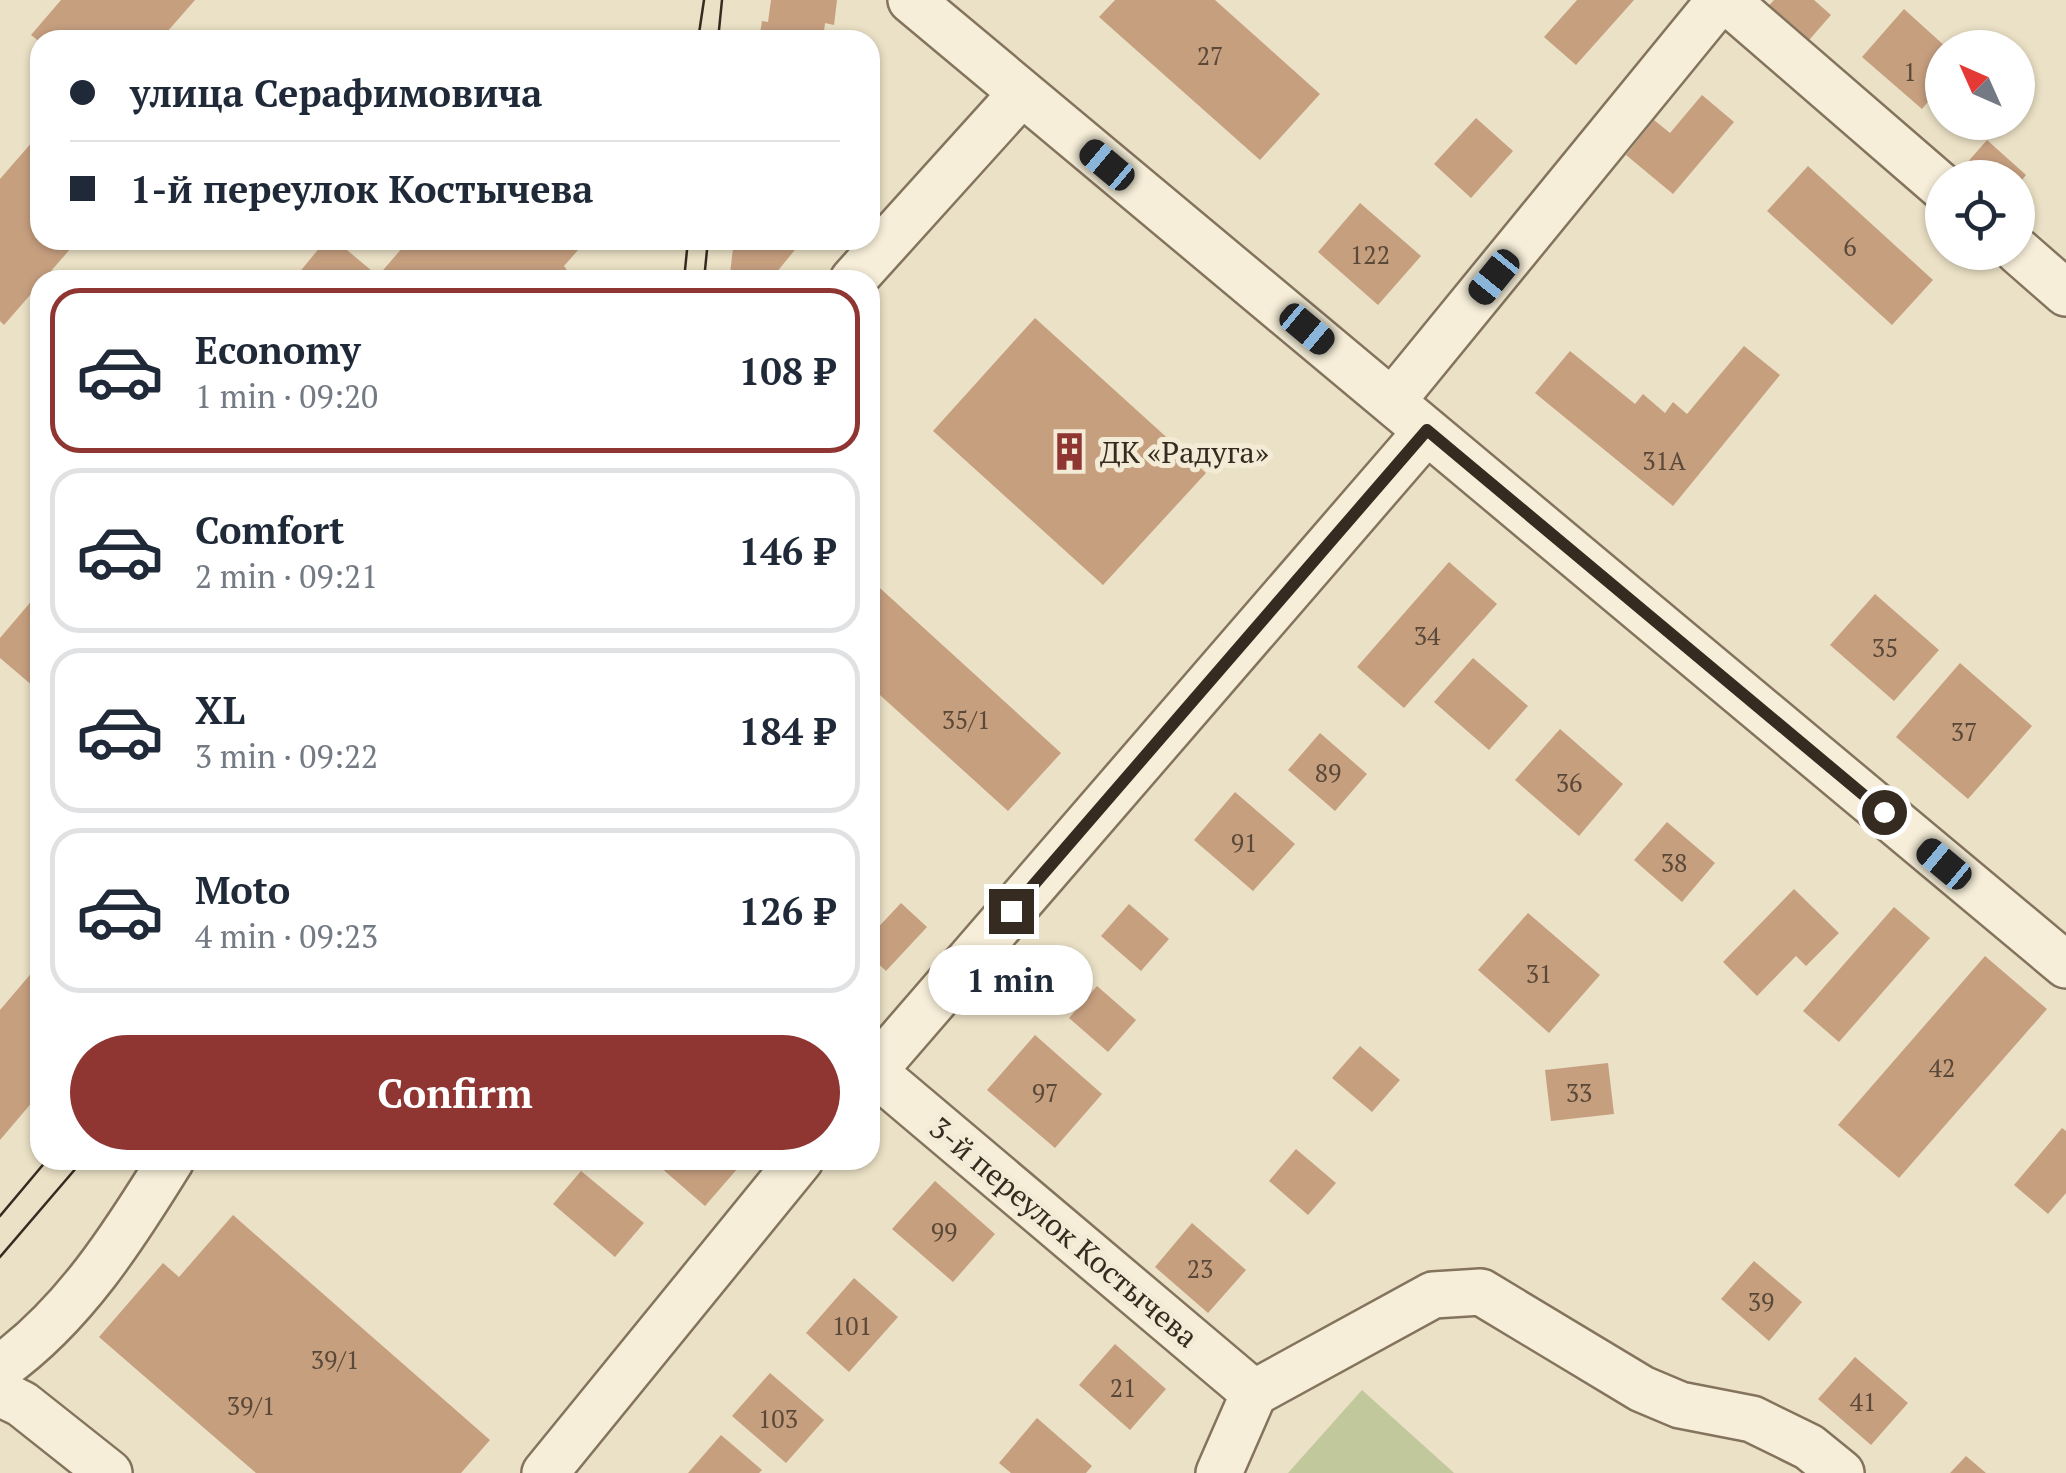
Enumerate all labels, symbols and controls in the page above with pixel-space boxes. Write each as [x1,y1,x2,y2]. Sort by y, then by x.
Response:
north arrow [1925,30,2035,140]
map controls [1925,30,2035,270]
house number: 27 [1197,39,1223,72]
house number: 1 [1903,55,1917,88]
text: улица Серафимовича [130,68,542,118]
car [1074,134,1140,196]
button: locate [1925,160,2035,270]
text: 1-й переулок Костычева [130,164,594,214]
house number: 6 [1843,230,1857,263]
house number: 122 [1350,238,1390,271]
car [1463,244,1525,310]
car [1274,298,1340,360]
text: Economy [195,325,361,375]
icon: car [75,326,165,416]
text: 108 ₽ [739,346,835,396]
text: 1 min · 09:20 [195,375,378,417]
building icon: ДК «Радуга» [1049,431,1091,473]
place label: ДК «Радуга» [1100,432,1269,472]
house number: 31А [1642,444,1687,477]
text: Comfort [195,505,344,555]
icon: car [75,506,165,596]
text: 146 ₽ [739,526,835,576]
text: 2 min · 09:21 [195,555,378,597]
house number: 34 [1414,619,1441,652]
house number: 35 [1872,631,1898,664]
text: XL [195,685,245,735]
icon: car [75,686,165,776]
house number: 35/1 [942,703,990,736]
text: 184 ₽ [739,706,835,756]
house number: 37 [1951,715,1977,748]
text: 3 min · 09:22 [195,735,378,777]
house number: 89 [1315,756,1341,789]
house number: 36 [1556,766,1582,799]
route start [1862,790,1907,835]
house number: 91 [1231,826,1257,859]
car [1911,833,1977,895]
house number: 38 [1661,846,1687,879]
text: Moto [195,865,290,915]
icon: car [75,866,165,956]
text: 126 ₽ [739,886,835,936]
route end [989,889,1034,934]
text: 4 min · 09:23 [195,915,378,957]
callout: 1 min [928,946,1094,1016]
house number: 31 [1526,957,1552,990]
text: 1 min [967,959,1054,1001]
button: Confirm [70,1035,840,1150]
house number: 42 [1929,1051,1955,1084]
house number: 97 [1032,1076,1058,1109]
house number: 33 [1566,1076,1592,1109]
street label: 3-й переулок Костычева [921,1108,1207,1356]
house number: 99 [931,1215,957,1248]
house number: 23 [1187,1252,1213,1285]
house number: 39 [1748,1285,1774,1318]
house number: 101 [832,1309,872,1342]
house number: 39/1 [311,1343,359,1376]
house number: 21 [1110,1371,1136,1404]
house number: 41 [1850,1385,1876,1418]
house number: 39/1 [227,1389,275,1422]
house number: 103 [758,1402,798,1435]

